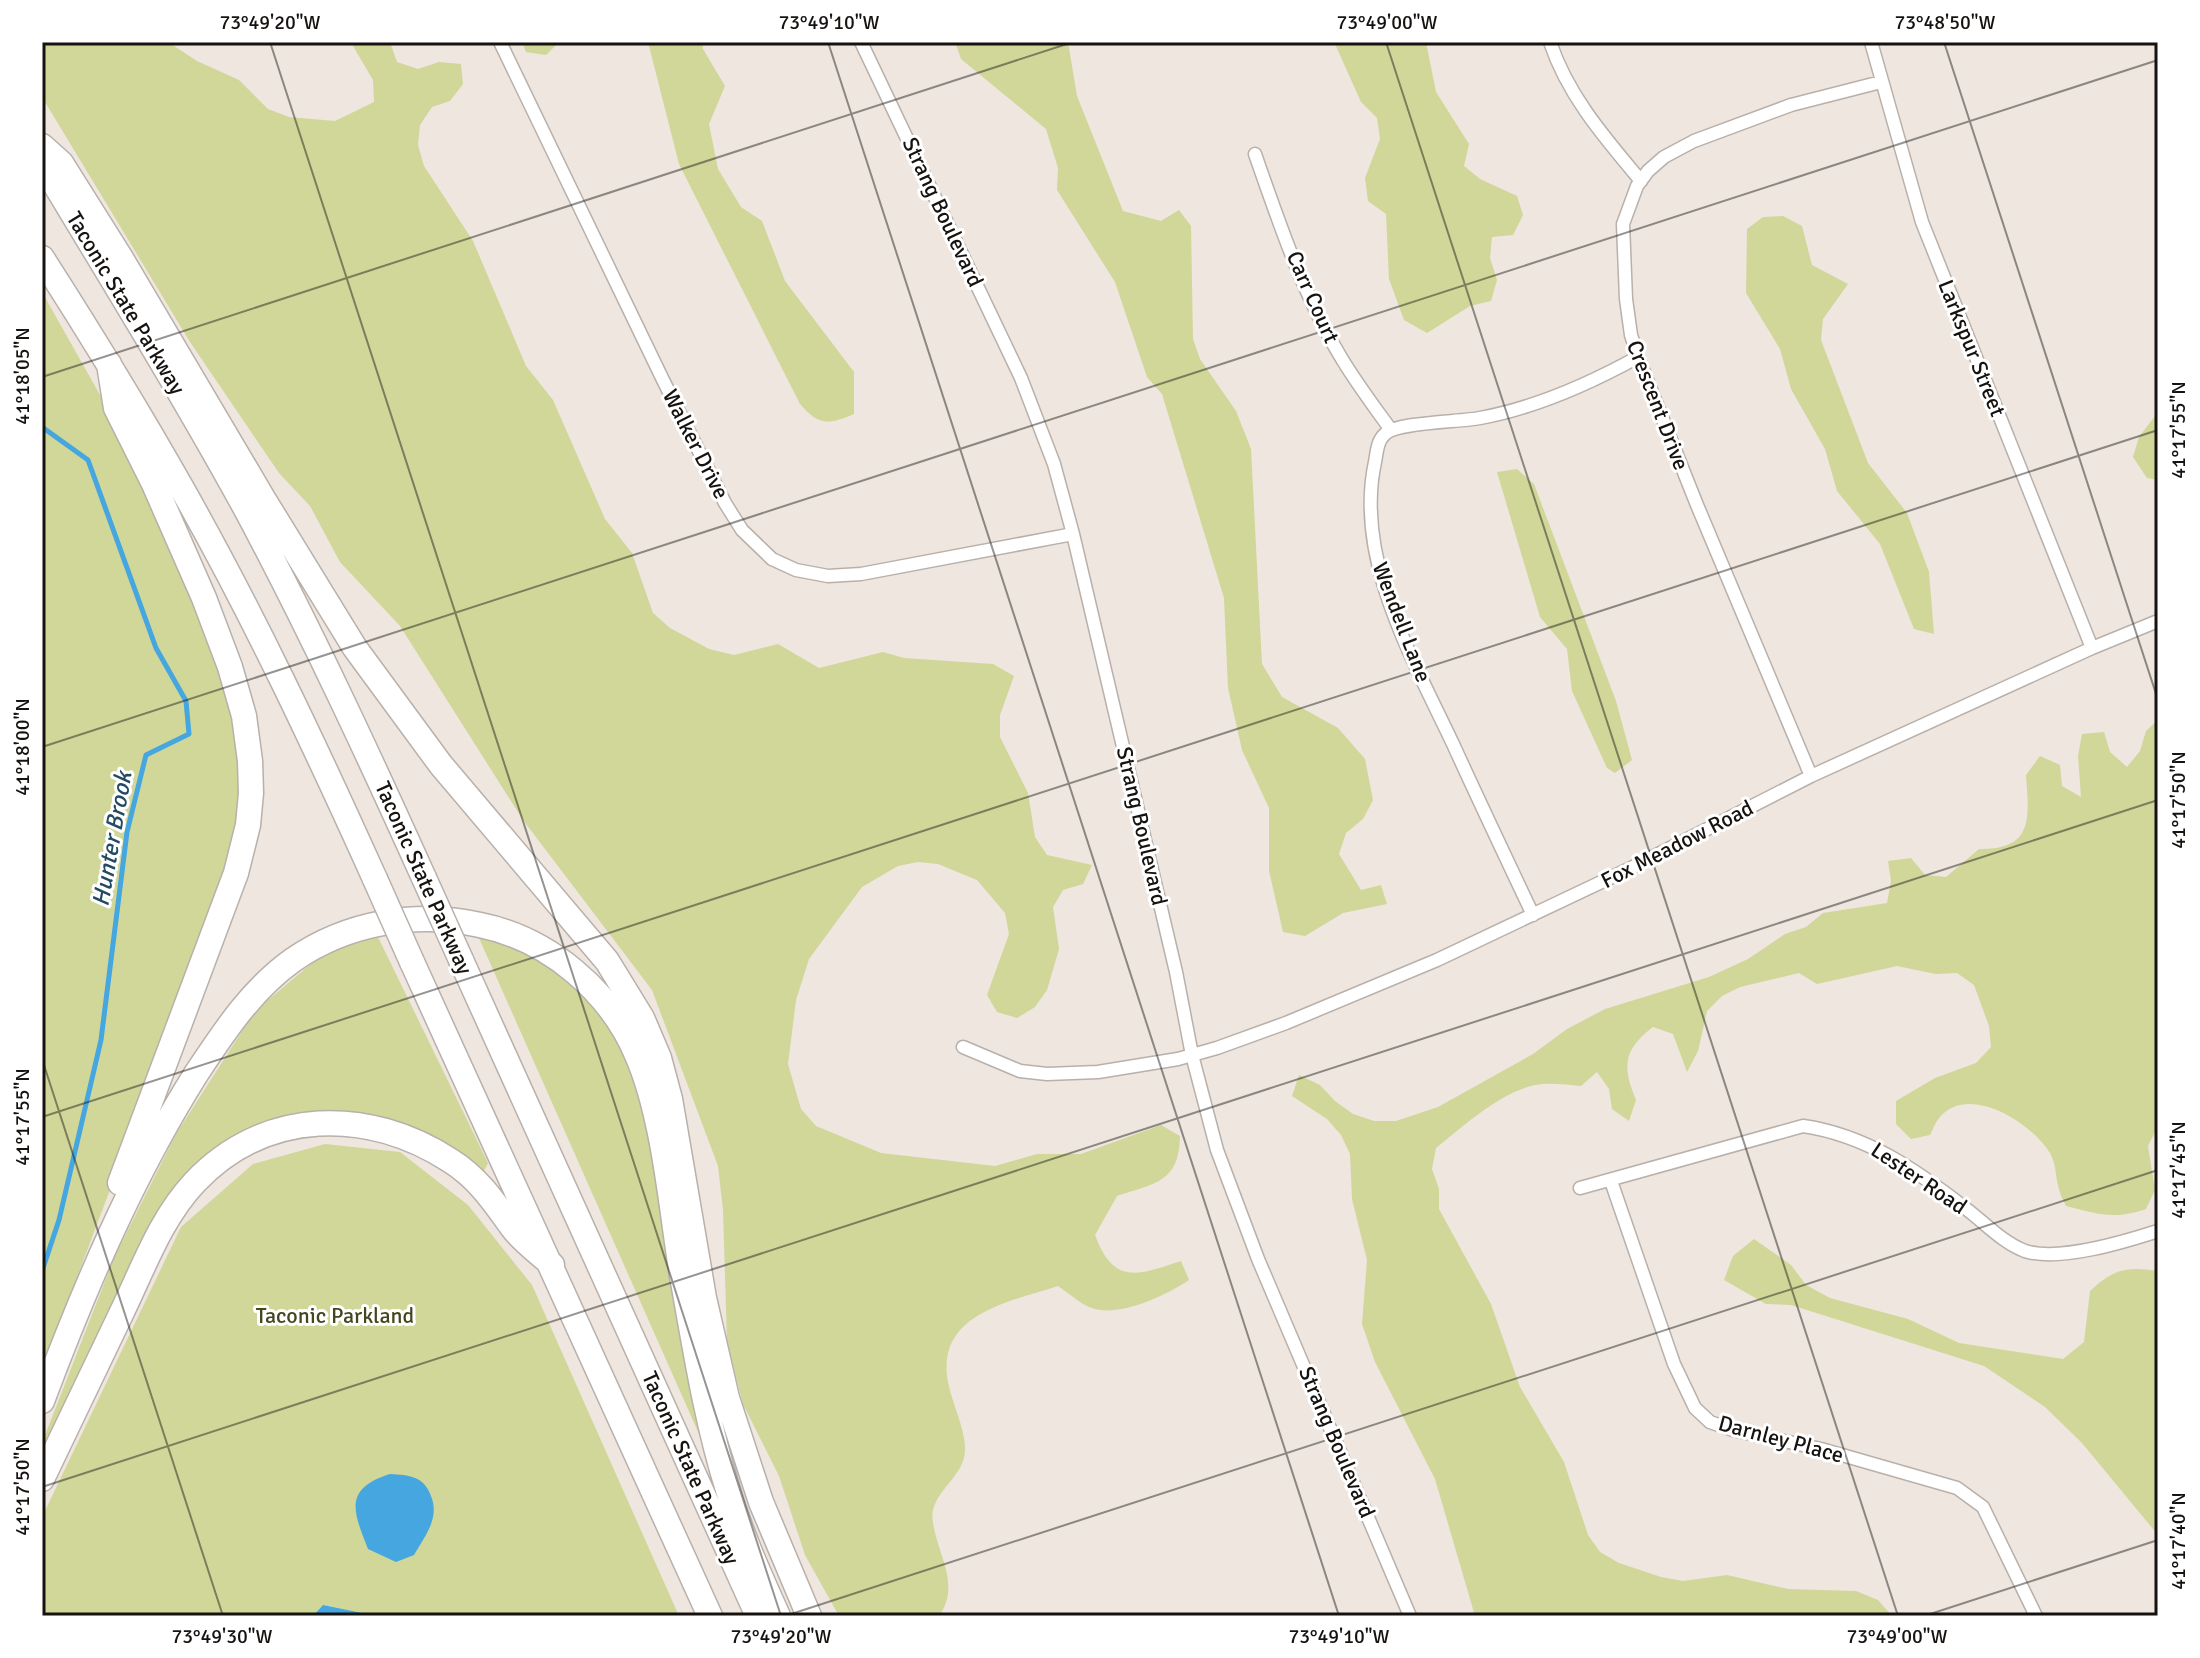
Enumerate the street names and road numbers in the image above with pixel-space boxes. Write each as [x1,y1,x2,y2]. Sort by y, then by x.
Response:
street label: Strang Boulevard [897,133,989,291]
street label: Taconic State Parkway [61,207,192,400]
street label: Carr Court [1281,247,1345,348]
street label: Larkspur Street [1932,276,2012,421]
street label: Crescent Drive [1621,336,1695,474]
street label: Walker Drive [657,385,735,503]
street label: Wendell Lane [1367,558,1437,686]
street label: Strang Boulevard [1111,744,1173,908]
street label: Taconic State Parkway [369,777,479,979]
street label: Fox Meadow Road [1596,794,1758,894]
street label: Lester Road [1866,1136,1972,1220]
street label: Strang Boulevard [1293,1362,1381,1522]
street label: Taconic State Parkway [636,1367,746,1569]
street label: Darnley Place [1715,1409,1847,1469]

